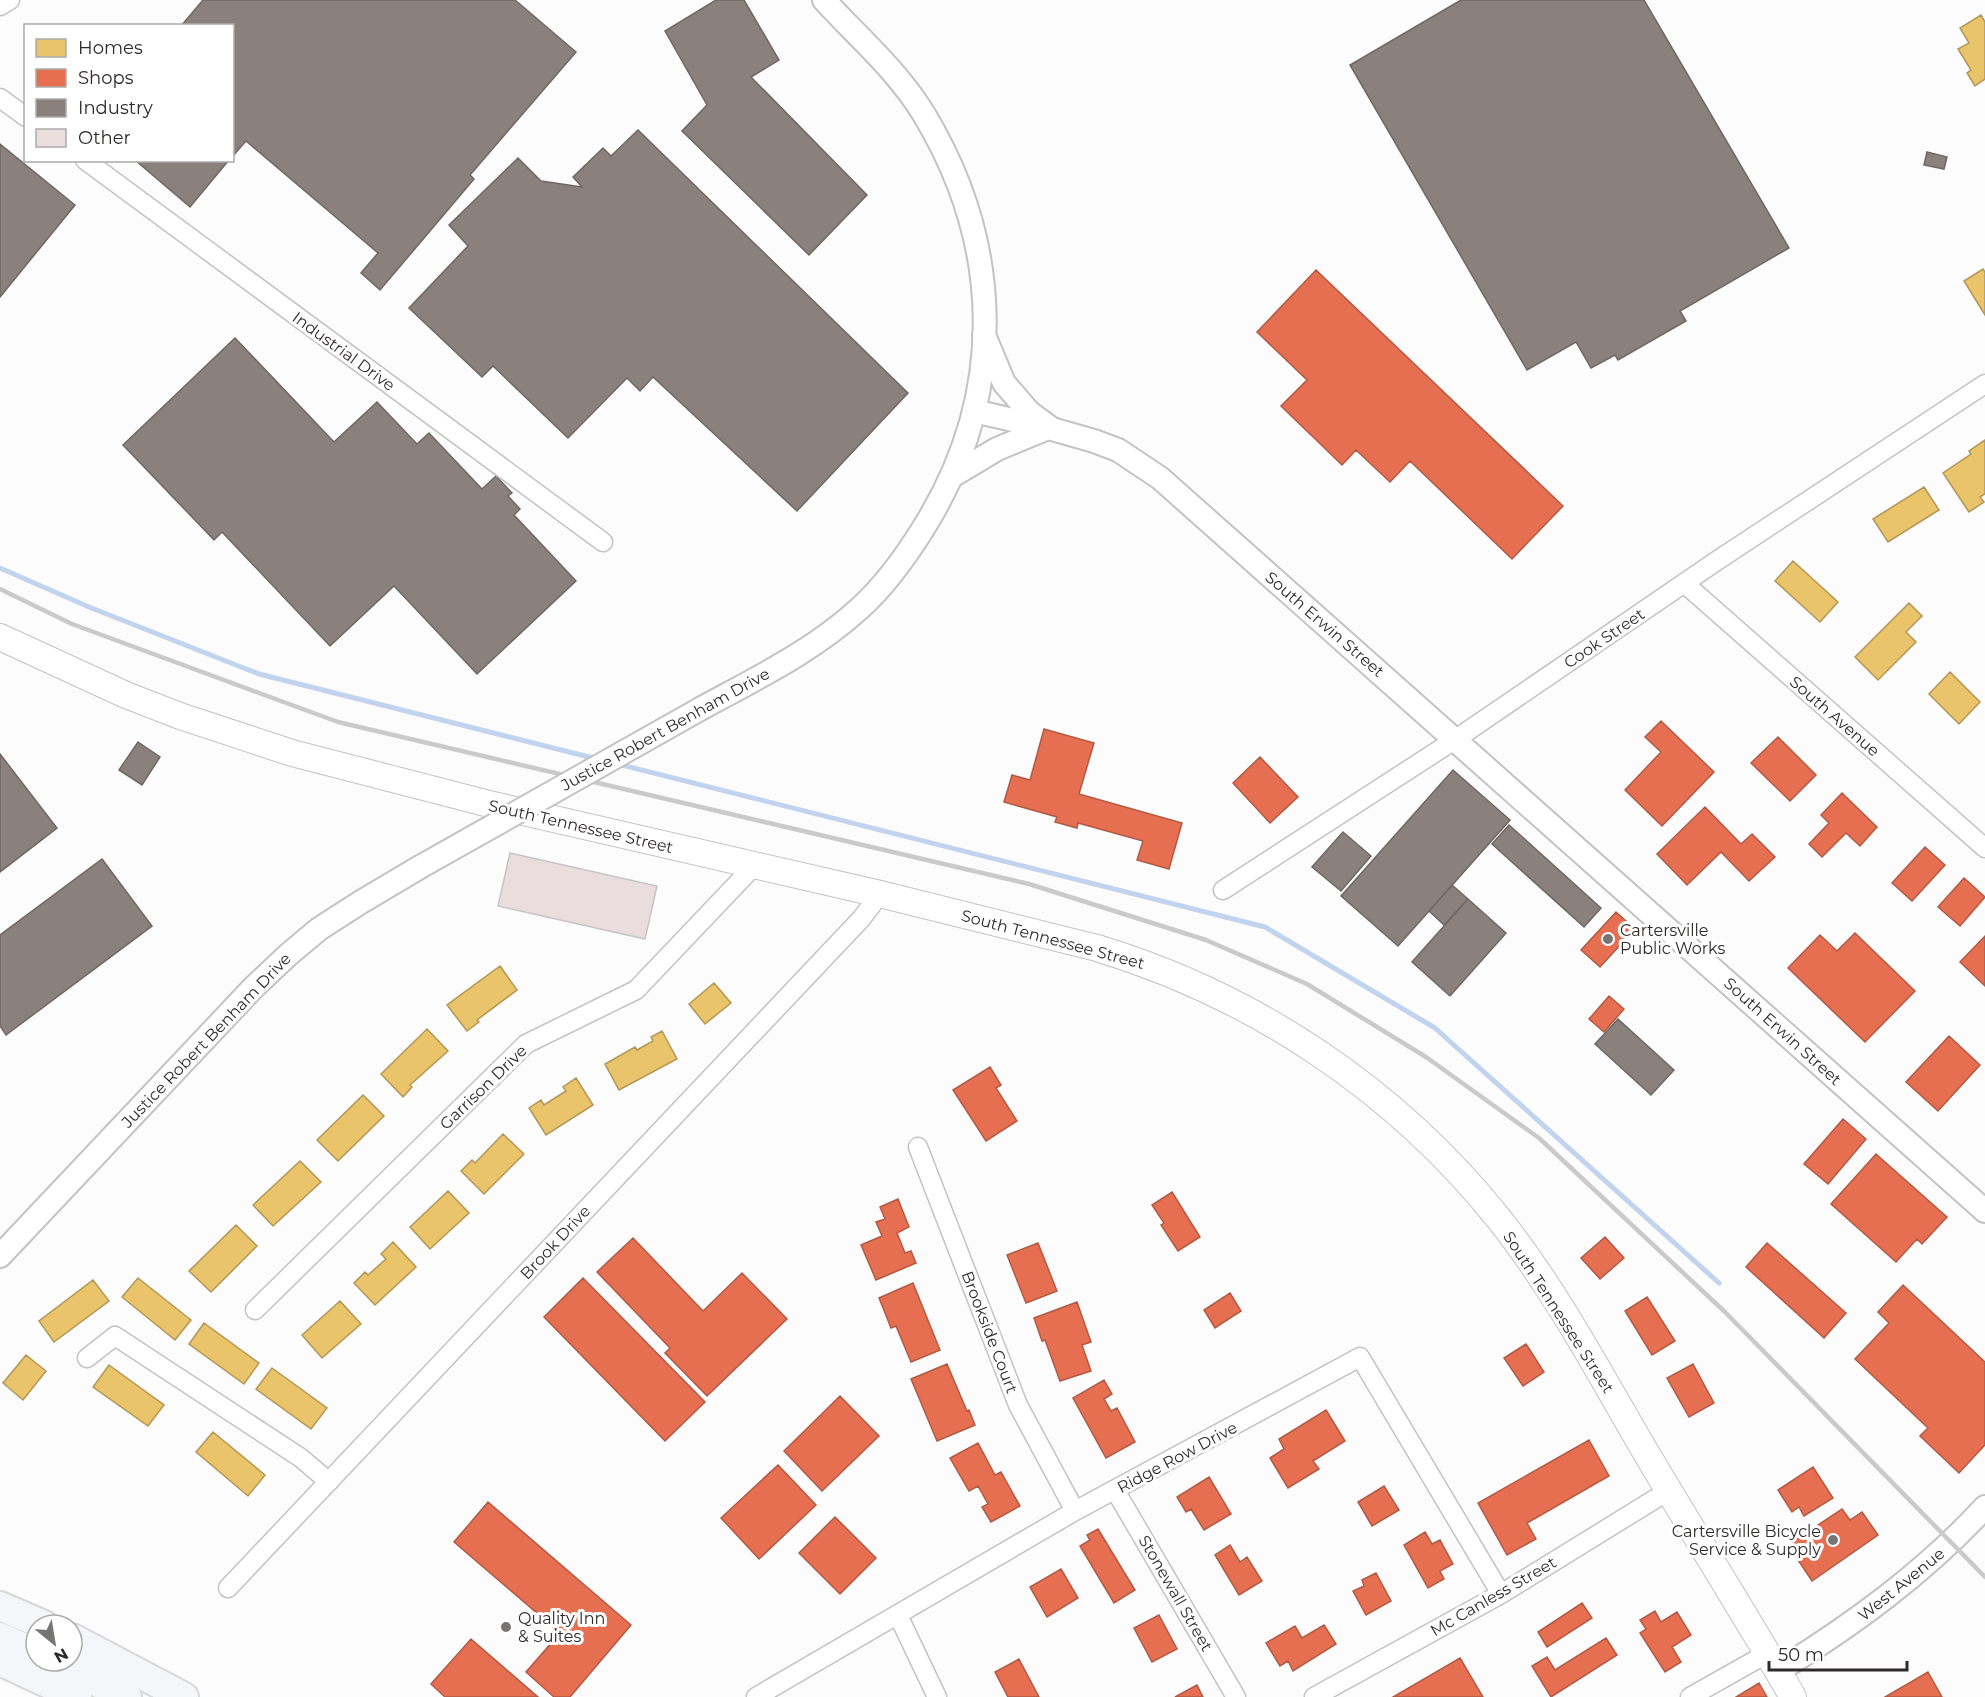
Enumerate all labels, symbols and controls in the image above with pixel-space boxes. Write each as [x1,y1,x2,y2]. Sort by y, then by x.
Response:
legend [24,24,234,162]
text: Homes [78,37,143,59]
text: Shops [78,67,134,89]
text: Industry [78,97,153,119]
text: Other [78,127,131,149]
street label: Industrial Drive [289,308,399,395]
street label: South Erwin Street [1261,568,1388,681]
street label: Cook Street [1560,604,1649,672]
street label: Justice Robert Benham Drive [557,664,773,795]
street label: South Avenue [1786,672,1883,760]
street label: South Tennessee Street [487,796,676,857]
street label: South Tennessee Street [959,906,1147,973]
place label: Cartersville Public Works [1620,921,1725,958]
marker: Cartersville Public Works [1601,932,1615,946]
street label: Justice Robert Benham Drive [117,949,295,1132]
street label: South Erwin Street [1720,974,1846,1089]
street label: Garrison Drive [436,1041,531,1134]
street label: Brook Drive [516,1201,594,1283]
street label: South Tennessee Street [1499,1228,1618,1397]
street label: Brookside Court [957,1268,1022,1396]
street label: Ridge Row Drive [1114,1418,1240,1497]
place label: Cartersville Bicycle Service & Supply [1672,1522,1821,1559]
street label: Stonewall Street [1135,1532,1217,1655]
marker: Cartersville Bicycle Service & Supply [1826,1533,1840,1547]
street label: West Avenue [1854,1544,1948,1625]
street label: Mc Canless Street [1427,1552,1560,1640]
place label: Quality Inn & Suites [518,1609,605,1646]
north arrow [24,1613,84,1673]
marker: Quality Inn & Suites [499,1620,513,1634]
scale bar [1769,1634,1907,1672]
text: N [51,1644,72,1667]
text: 50 m [1778,1644,1824,1666]

